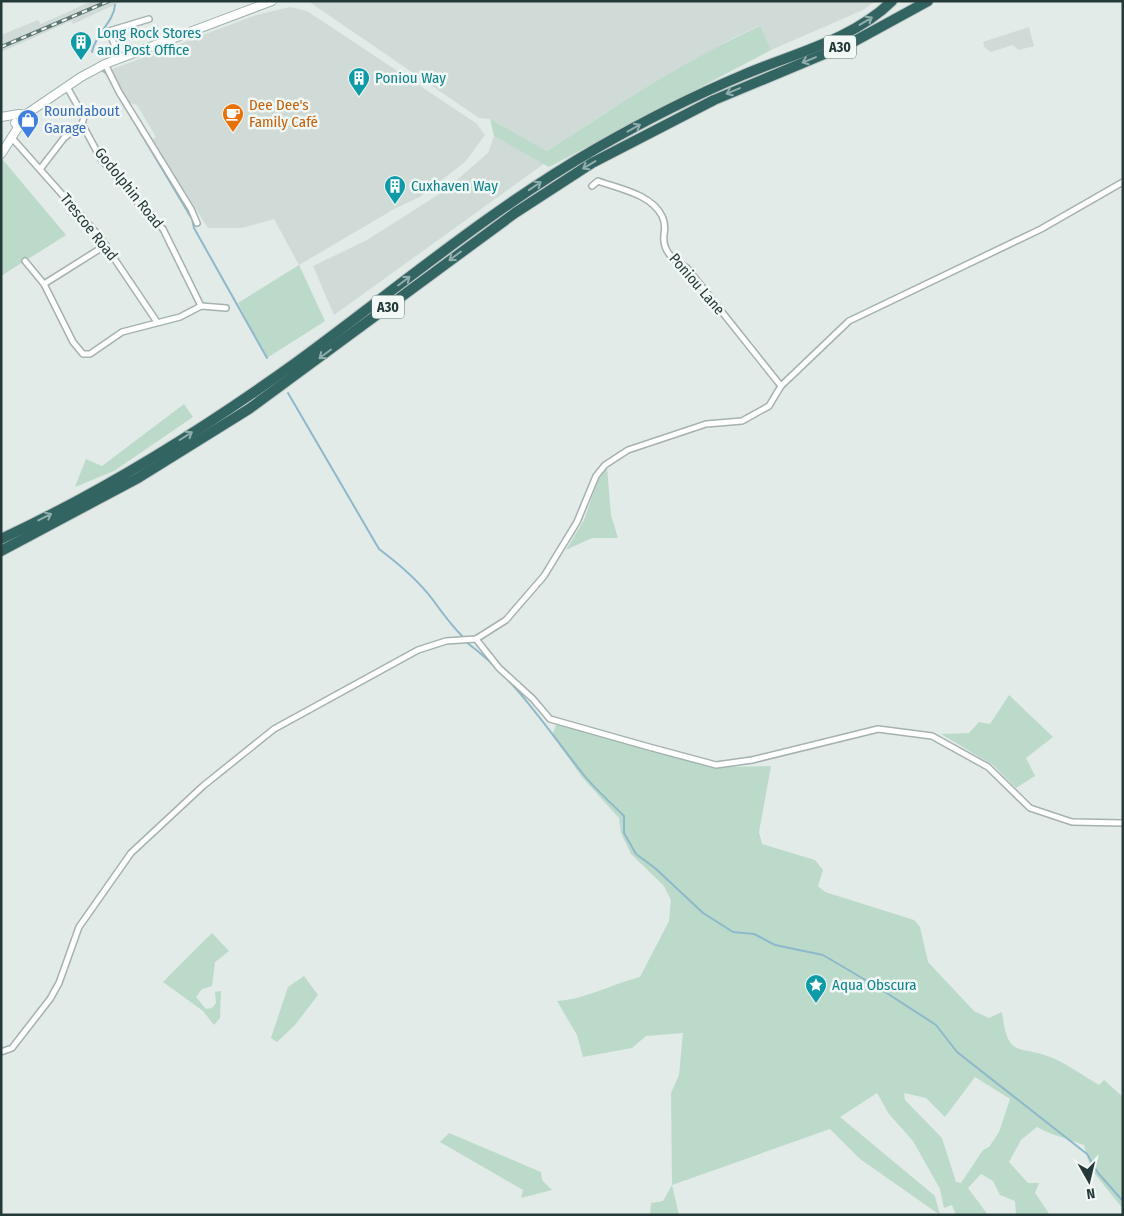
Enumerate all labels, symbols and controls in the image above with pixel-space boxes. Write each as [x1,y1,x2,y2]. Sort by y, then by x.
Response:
one-way arrow [859,16,873,26]
place label: Long Rock Stores and Post Office [97,24,201,59]
building icon: Long Rock Stores and Post Office [69,30,93,61]
road number: A30 [824,36,856,58]
one-way arrow [802,55,817,65]
building icon: Poniou Way [347,66,371,97]
place label: Poniou Way [375,69,446,87]
one-way arrow [726,87,741,96]
place label: Dee Dee's Family Café [249,96,318,131]
place label: Roundabout Garage [44,102,120,137]
cafe icon: Dee Dee's Family Café [221,102,245,133]
shop icon: Roundabout Garage [16,108,40,139]
one-way arrow [626,123,641,133]
street label: Godolphin Road [91,144,167,232]
one-way arrow [582,160,596,171]
building icon: Cuxhaven Way [383,174,407,205]
place label: Cuxhaven Way [411,177,498,195]
one-way arrow [528,181,542,191]
street label: Trescoe Road [56,190,122,264]
street label: Poniou Lane [665,250,729,318]
one-way arrow [449,251,462,262]
one-way arrow [397,276,411,286]
road number: A30 [372,296,404,318]
one-way arrow [319,349,332,360]
one-way arrow [178,431,192,441]
one-way arrow [37,512,52,521]
place icon: Aqua Obscura [804,973,828,1004]
place label: Aqua Obscura [832,976,917,994]
north arrow [1064,1156,1114,1206]
text: N [1085,1184,1096,1202]

